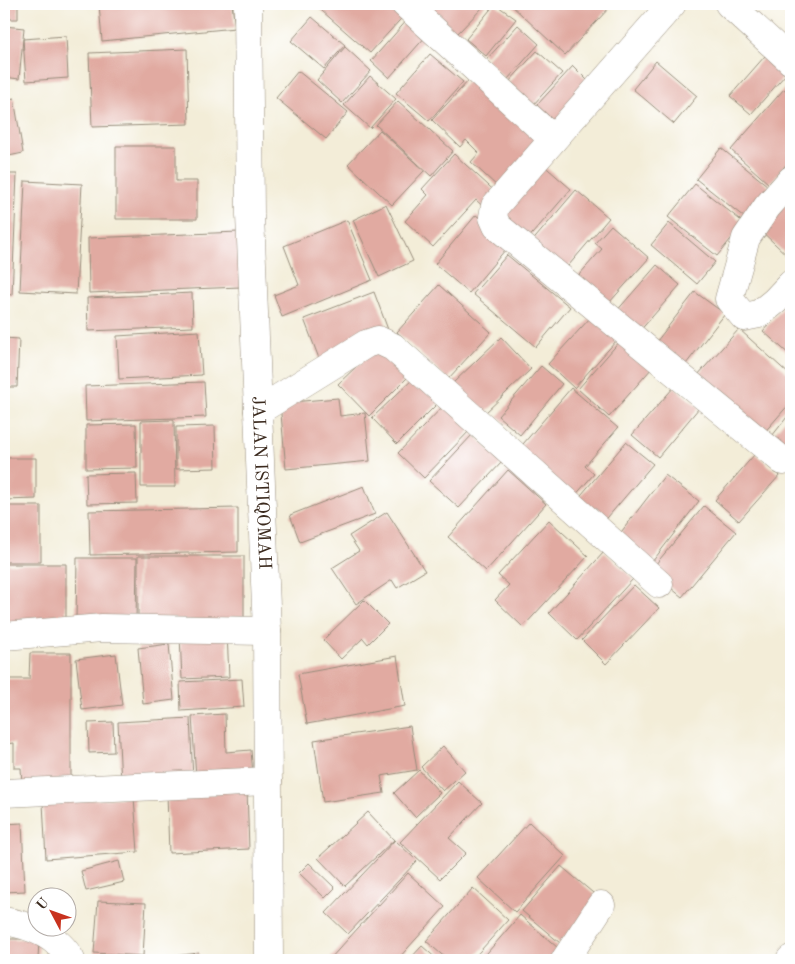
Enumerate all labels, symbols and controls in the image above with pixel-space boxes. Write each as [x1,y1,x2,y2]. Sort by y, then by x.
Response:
street label: JALAN ISTIQOMAH [248,396,273,570]
north arrow [28,886,78,936]
text: U [34,895,52,913]

